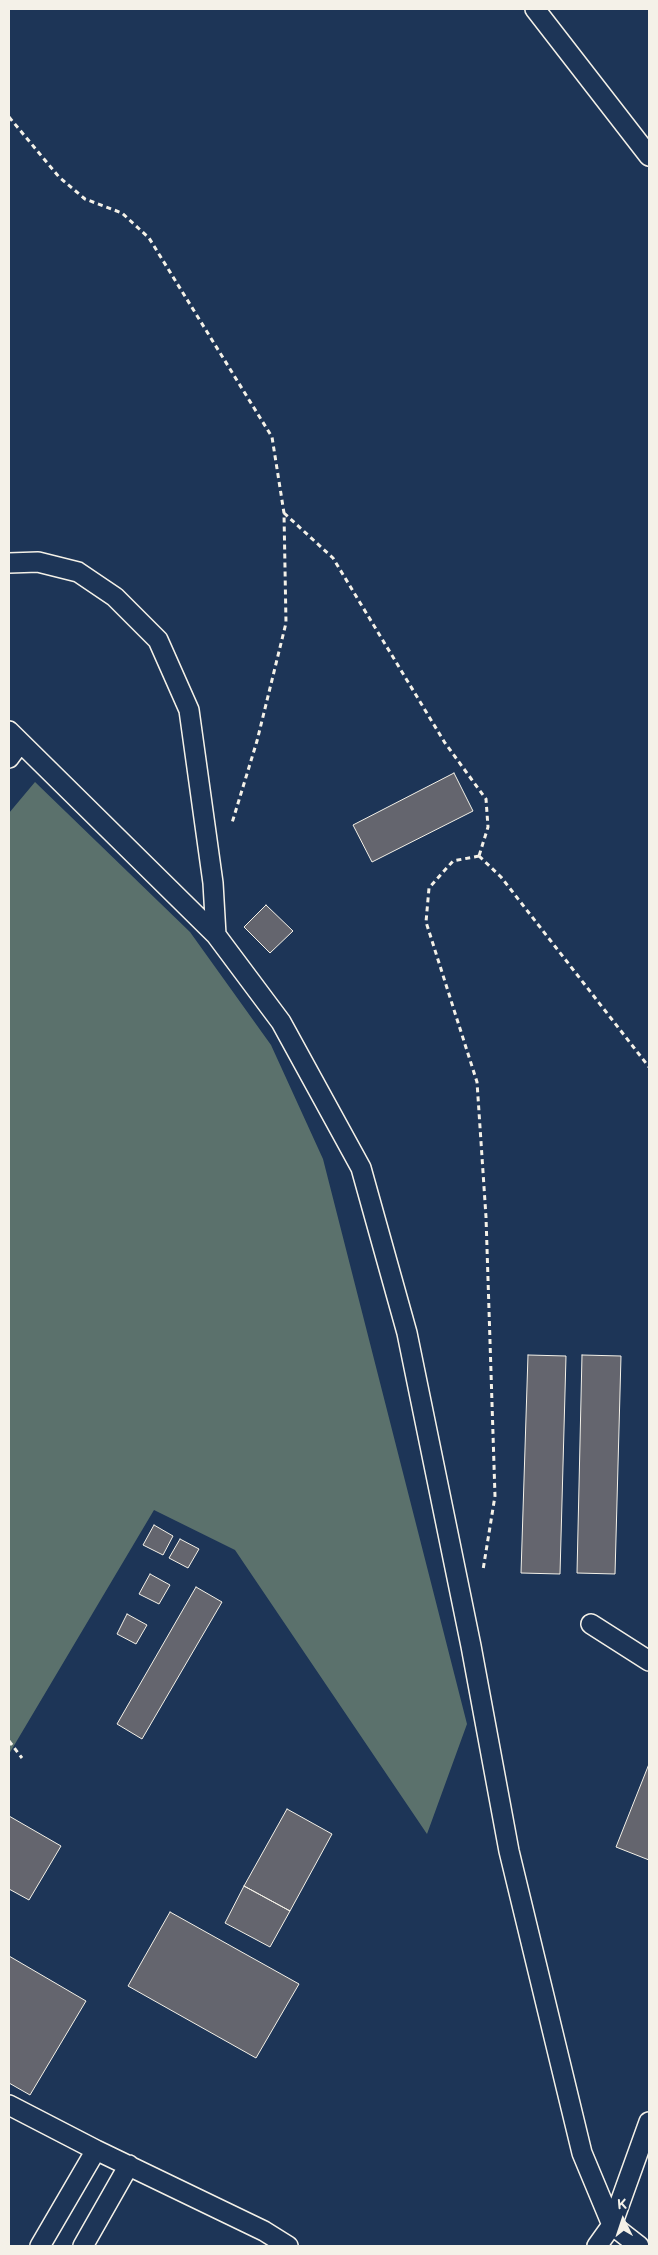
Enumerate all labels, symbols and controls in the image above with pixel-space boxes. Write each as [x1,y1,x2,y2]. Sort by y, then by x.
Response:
north arrow [598,2195,648,2245]
text: K [617,2196,627,2213]

